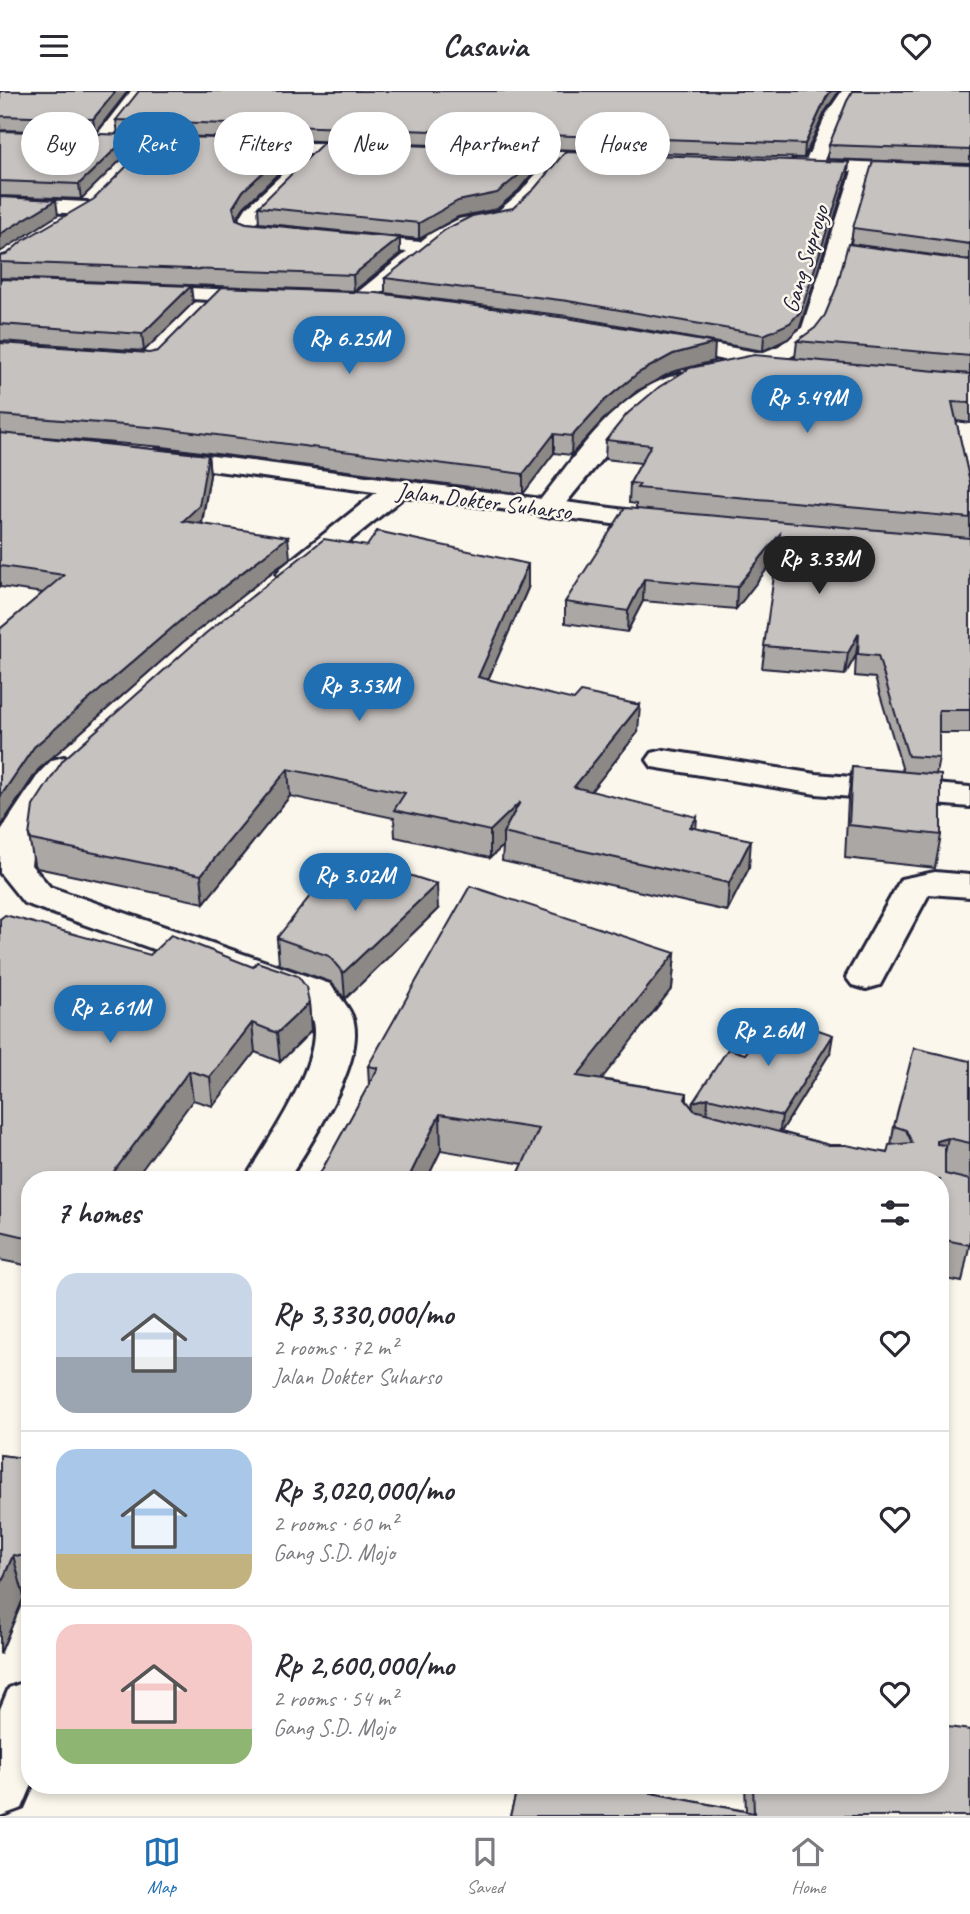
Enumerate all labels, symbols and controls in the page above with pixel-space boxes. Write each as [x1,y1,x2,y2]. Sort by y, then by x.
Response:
text: Casavia [443,25,528,66]
icon: menu [35,27,73,65]
icon: heart [897,27,935,65]
chip: Buy [21,112,99,175]
chip: Rent [113,112,200,175]
chip: Filters [214,112,314,175]
chip: New [328,112,411,175]
chip: Apartment [425,112,561,175]
chip: House [575,112,670,175]
street label: Gang Suproyo [774,200,836,316]
pin: Rp 6.25M [277,317,421,376]
text: Rp 6.25M [309,324,389,353]
pin: Rp 5.49M [735,375,879,435]
text: Rp 5.49M [768,383,846,412]
street label: Jalan Dokter Suharso [394,475,575,527]
pin: Rp 3.33M [747,537,891,596]
text: Rp 3.33M [779,544,859,573]
pin: Rp 3.53M [287,663,431,723]
text: Rp 3.53M [319,671,399,700]
pin: Rp 3.02M [283,853,427,913]
text: Rp 3.02M [315,861,395,890]
pin: Rp 2.61M [38,985,182,1045]
text: Rp 2.61M [70,993,150,1022]
pin: Rp 2.6M [703,1009,833,1068]
text: Rp 2.6M [733,1016,803,1045]
text: 7 homes [56,1194,141,1232]
icon: filters [876,1194,914,1232]
text: Rp 3,330,000/mo [273,1295,453,1333]
icon: home [112,1301,196,1385]
icon: heart [876,1324,914,1362]
text: 2 rooms · 72 m² [273,1333,397,1362]
text: Jalan Dokter Suharso [273,1362,441,1391]
text: Rp 3,020,000/mo [273,1471,453,1509]
icon: home [112,1477,196,1561]
icon: heart [876,1500,914,1538]
text: 2 rooms · 60 m² [273,1509,397,1538]
text: Gang S.D. Mojo [273,1538,395,1567]
text: Rp 2,600,000/mo [273,1646,454,1684]
icon: home [112,1652,196,1736]
icon: heart [876,1675,914,1713]
text: 2 rooms · 54 m² [273,1684,397,1713]
text: Gang S.D. Mojo [273,1713,395,1742]
tab: Map [143,1833,181,1899]
tab: Saved [466,1833,504,1899]
tab: Home [789,1833,827,1899]

